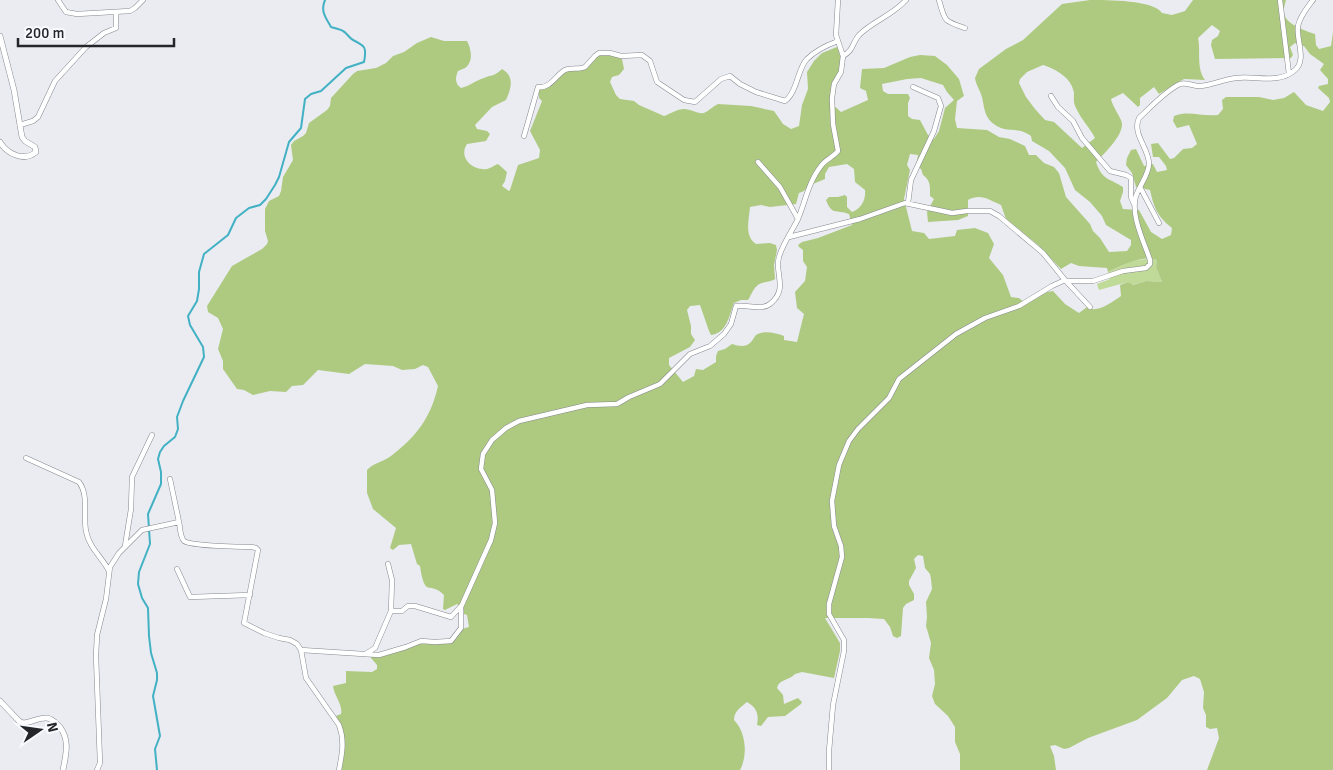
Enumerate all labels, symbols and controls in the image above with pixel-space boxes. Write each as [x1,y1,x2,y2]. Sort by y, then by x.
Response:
scale bar [18,15,174,47]
text: 200 m [25,24,65,42]
north arrow [15,705,65,755]
text: N [43,721,62,734]

